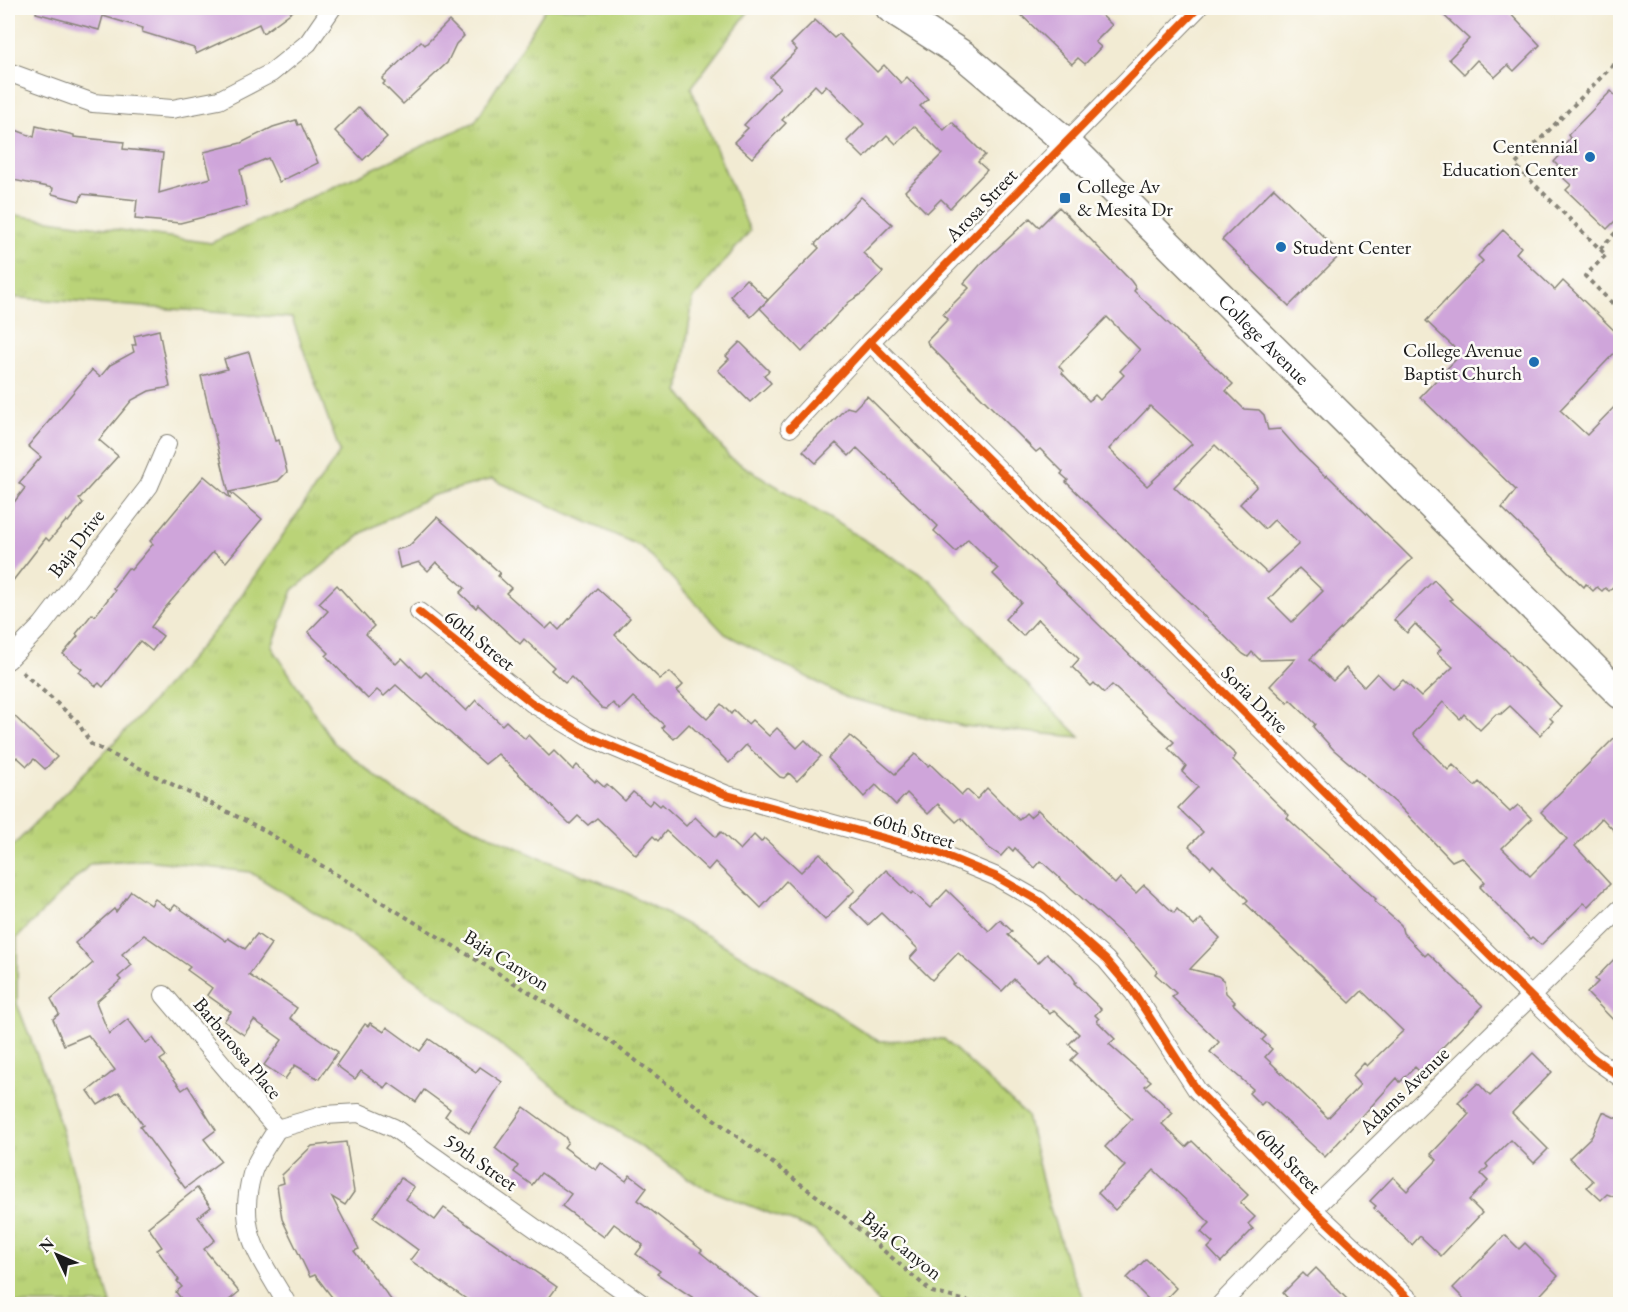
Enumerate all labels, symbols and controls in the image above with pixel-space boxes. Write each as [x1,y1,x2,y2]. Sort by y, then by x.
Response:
place label: Centennial Education Center [1442,133,1578,182]
marker: Centennial Education Center [1583,150,1597,164]
street label: Arosa Street [939,162,1023,248]
place label: College Av & Mesita Dr [1077,173,1173,222]
marker: College Av & Mesita Dr [1058,191,1072,205]
place label: Student Center [1293,234,1412,260]
marker: Student Center [1274,240,1288,254]
street label: College Avenue [1212,288,1315,391]
place label: College Avenue Baptist Church [1403,337,1522,386]
marker: College Avenue Baptist Church [1527,355,1541,369]
street label: Baja Drive [42,504,110,582]
street label: 60th Street [439,604,521,677]
street label: Soria Drive [1216,660,1295,739]
street label: 60th Street [870,805,959,855]
street label: Baja Canyon [459,923,555,997]
street label: Barbarossa Place [188,992,288,1104]
street label: Adams Avenue [1353,1040,1455,1140]
street label: 60th Street [1251,1121,1328,1200]
street label: 59th Street [439,1127,523,1197]
street label: Baja Canyon [856,1204,948,1286]
north arrow [27,1225,87,1285]
text: N [35,1233,59,1257]

